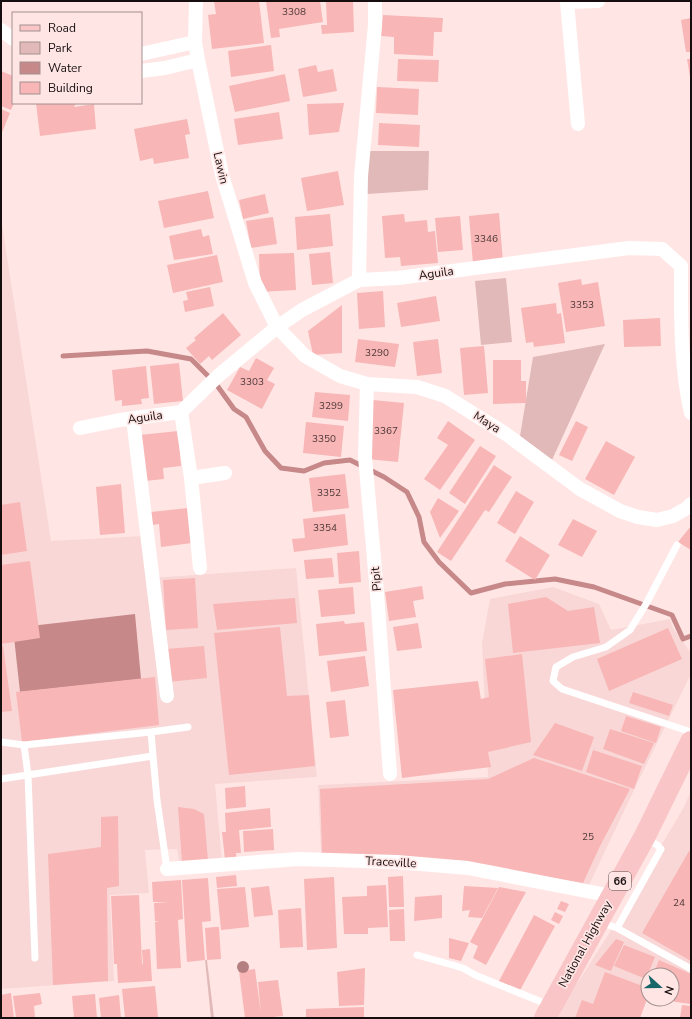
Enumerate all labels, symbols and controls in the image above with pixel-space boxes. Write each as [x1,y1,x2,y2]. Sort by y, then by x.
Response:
house number: 3308 [282,5,306,19]
legend [12,12,142,104]
text: Road [48,20,76,36]
text: Park [48,40,73,56]
text: Water [48,60,82,76]
text: Building [48,80,93,96]
street label: Lawin [210,150,232,186]
house number: 3346 [474,232,498,246]
street label: Aguila [417,263,455,283]
house number: 3353 [570,298,594,312]
house number: 3290 [365,346,389,360]
house number: 3303 [240,375,264,389]
house number: 3299 [319,399,343,413]
street label: Aguila [126,407,164,427]
street label: Maya [470,408,504,436]
house number: 3367 [374,424,398,438]
house number: 3350 [312,432,336,446]
house number: 3352 [317,486,341,500]
house number: 3354 [313,521,337,535]
street label: Pipit [367,565,385,592]
house number: 25 [582,830,594,844]
street label: Traceville [365,853,417,871]
road number: 66 [609,872,631,890]
house number: 24 [673,896,685,910]
street label: National Highway [555,897,616,990]
north arrow [640,967,680,1007]
text: N [660,984,677,997]

